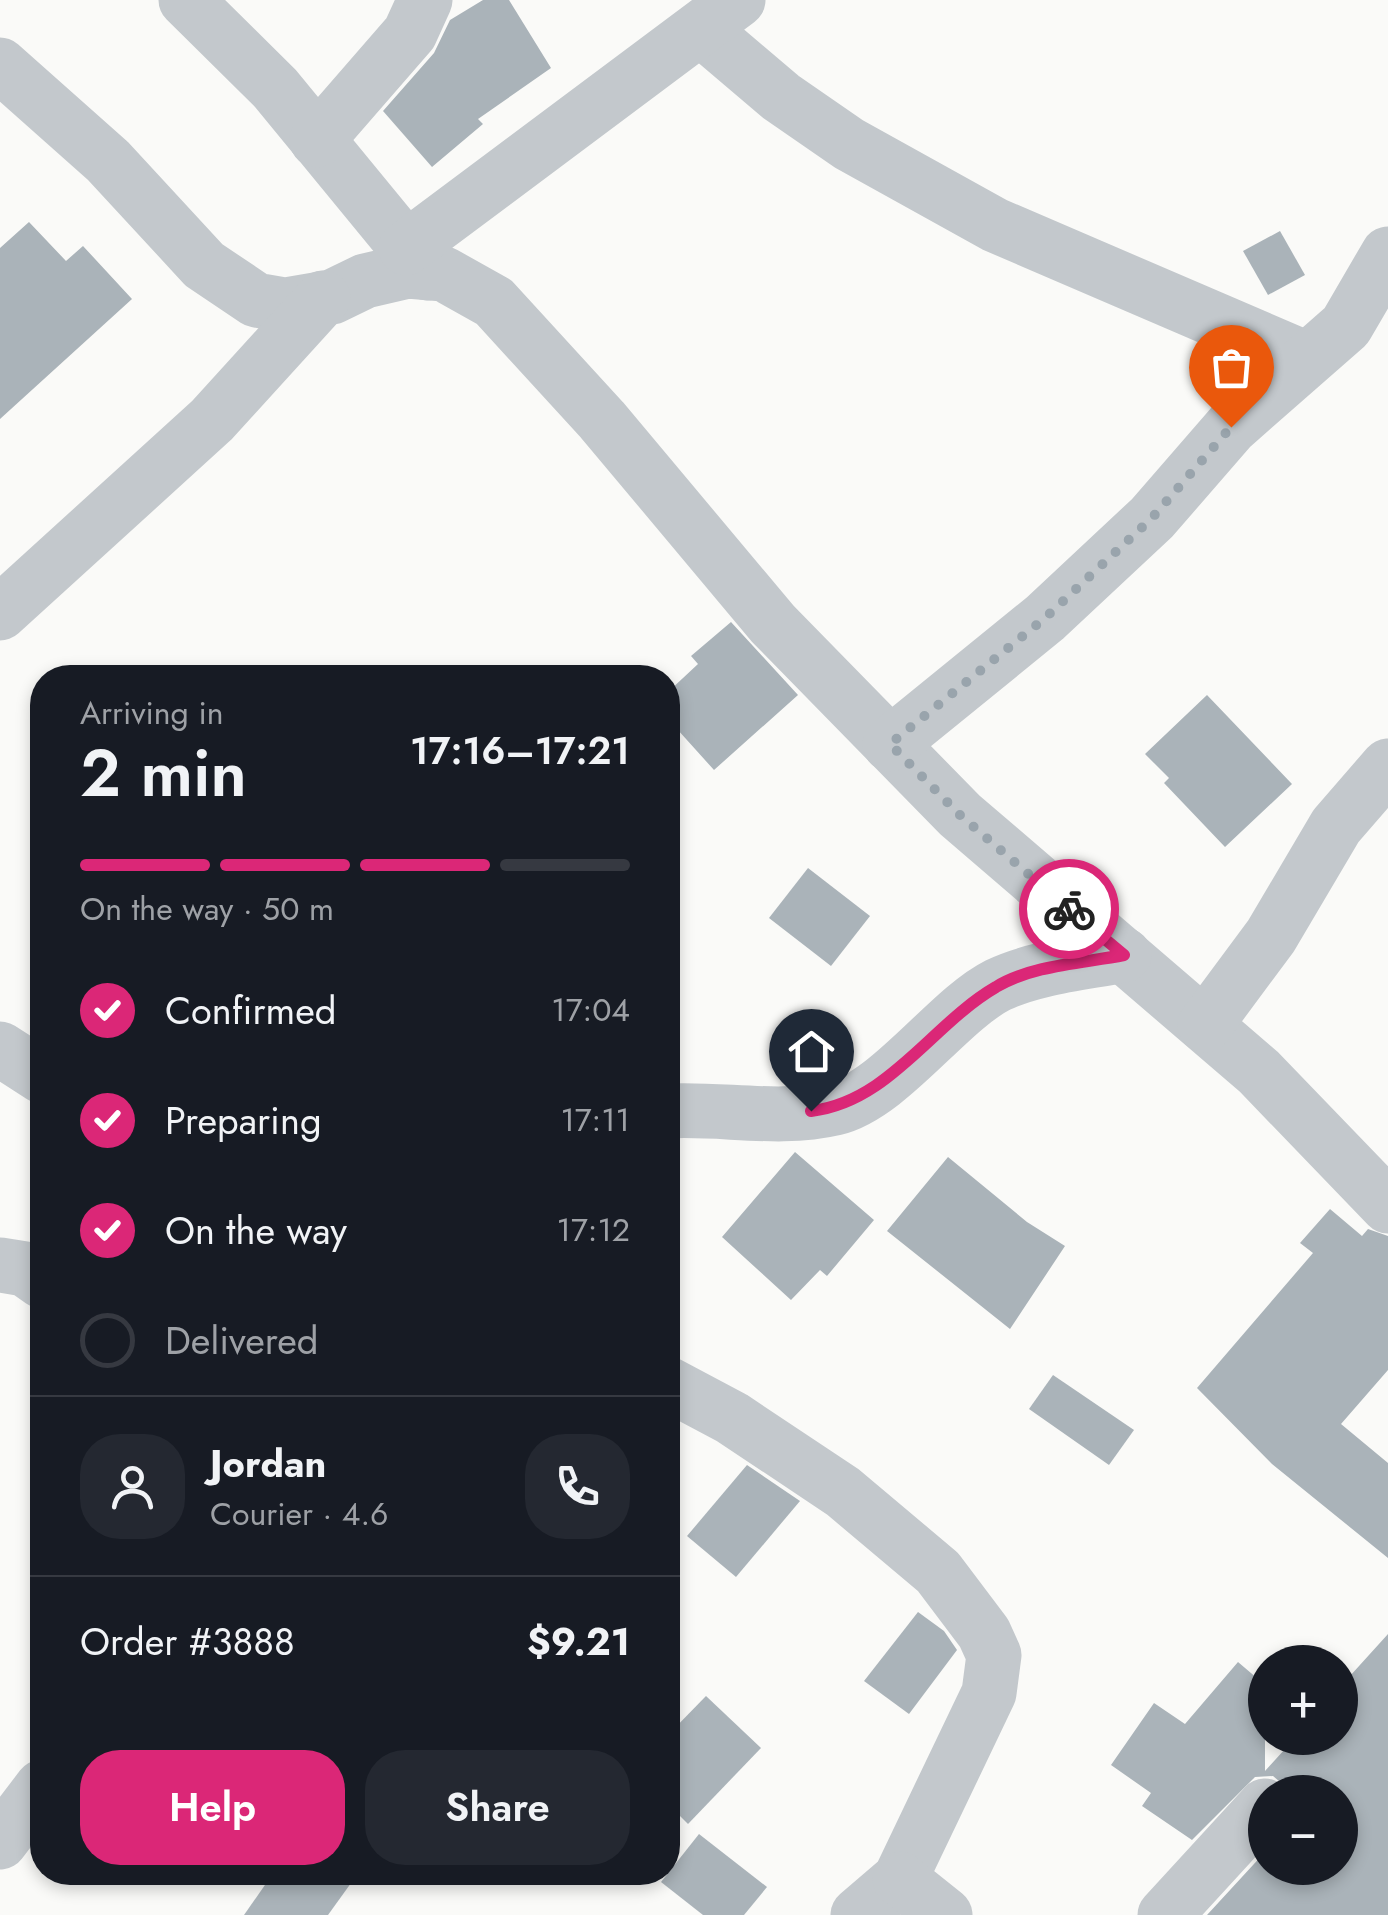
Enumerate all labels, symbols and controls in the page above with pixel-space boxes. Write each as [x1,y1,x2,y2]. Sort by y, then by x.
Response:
pin [1189,325,1274,428]
icon: bag [1204,340,1259,395]
text: Arriving in [80,690,224,736]
text: 17:16–17:21 [410,723,630,778]
text: 2 min [80,726,247,820]
courier [1019,859,1119,959]
icon: bike [1042,882,1097,937]
text: On the way · 50 m [80,886,334,932]
icon: check [80,983,135,1038]
text: Confirmed [165,983,336,1038]
text: 17:04 [551,987,630,1033]
pin [769,1009,854,1112]
icon: home [784,1024,839,1079]
icon: check [80,1093,135,1148]
text: Preparing [165,1093,322,1148]
text: 17:11 [560,1097,630,1143]
icon: check [80,1203,135,1258]
text: On the way [165,1203,347,1258]
text: 17:12 [557,1207,630,1253]
text: Delivered [165,1313,318,1368]
button: person [80,1434,185,1539]
button: phone [525,1434,630,1539]
text: Jordan [210,1436,326,1491]
text: Courier · 4.6 [210,1491,388,1537]
text: Order #3888 [80,1614,295,1669]
text: $9.21 [527,1614,630,1669]
map controls [1248,1645,1358,1885]
button: + [1248,1645,1358,1755]
button: Help [80,1750,345,1865]
button: Share [365,1750,630,1865]
button: − [1248,1775,1358,1885]

